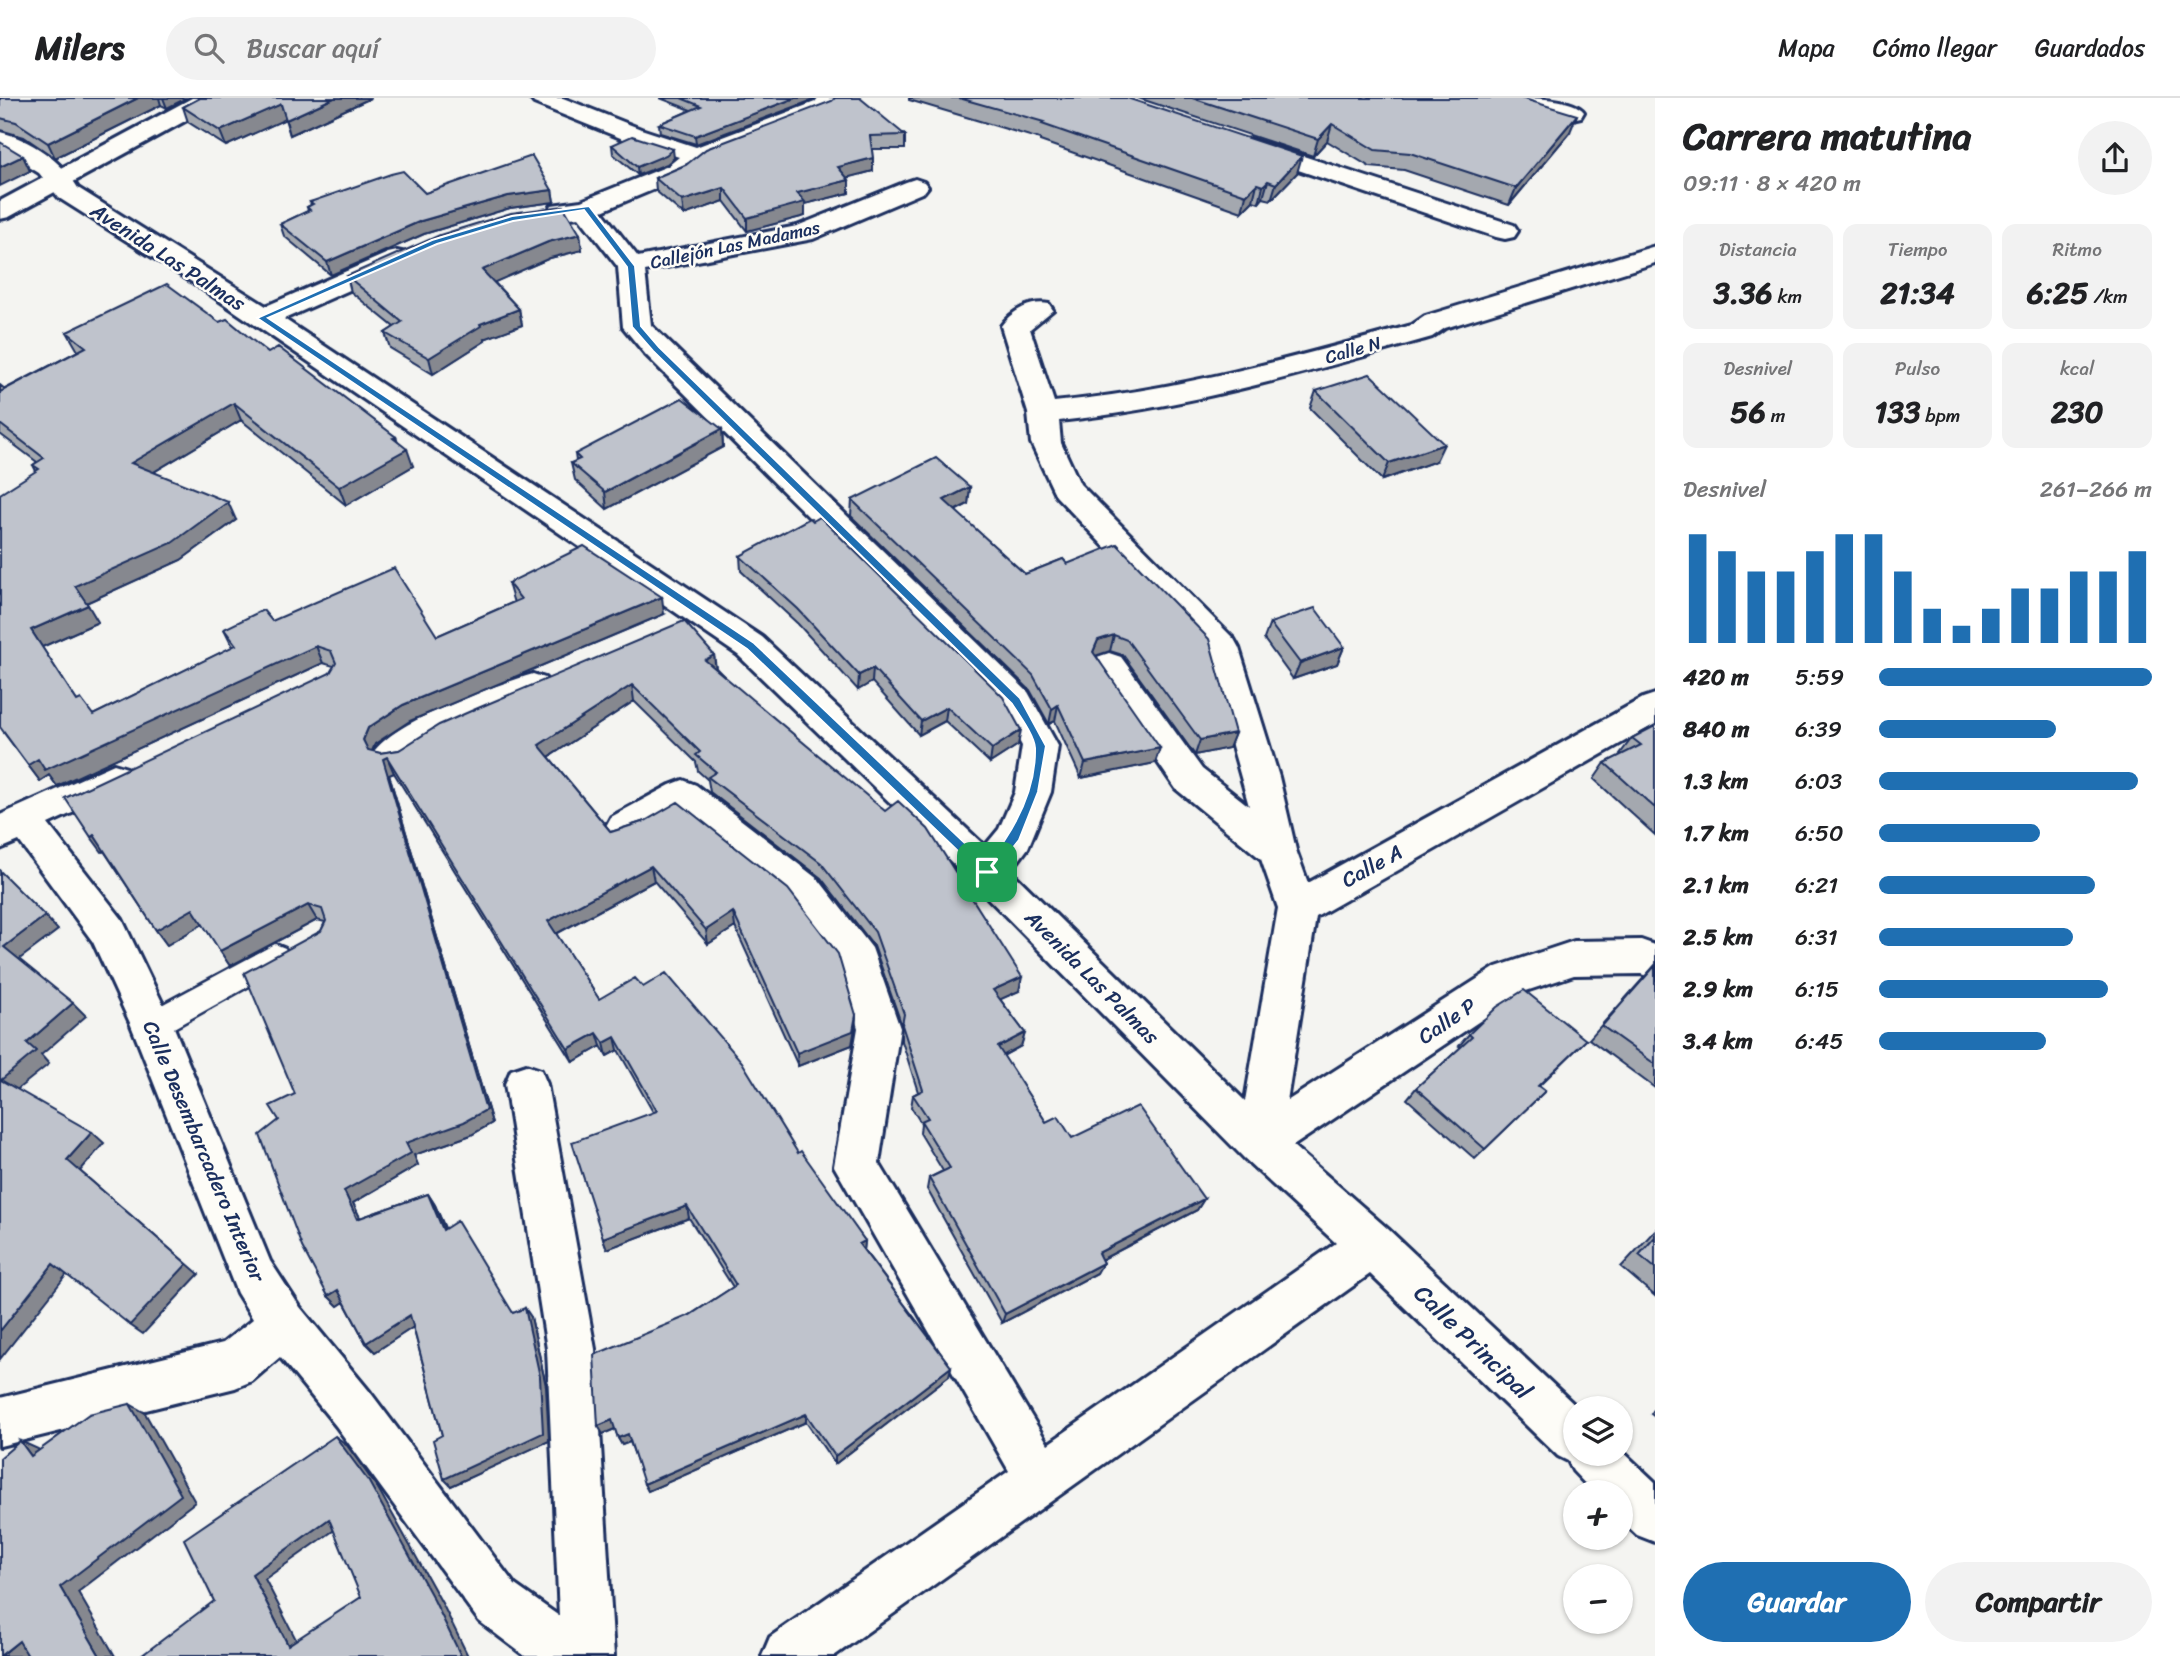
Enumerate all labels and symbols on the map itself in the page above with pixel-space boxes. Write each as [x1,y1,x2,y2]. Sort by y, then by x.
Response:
street label: Avenida Las Palmas [82,192,254,322]
street label: Callejón Las Madamas [647,211,824,279]
street label: Calle N [1321,327,1385,373]
street label: Calle A [1334,833,1410,899]
pin [957,842,1017,902]
street label: Avenida Las Palmas [1015,900,1169,1054]
street label: Calle P [1410,987,1485,1055]
street label: Calle Desembarcadero Interior [132,1014,277,1289]
street label: Calle Principal [1403,1274,1543,1411]

